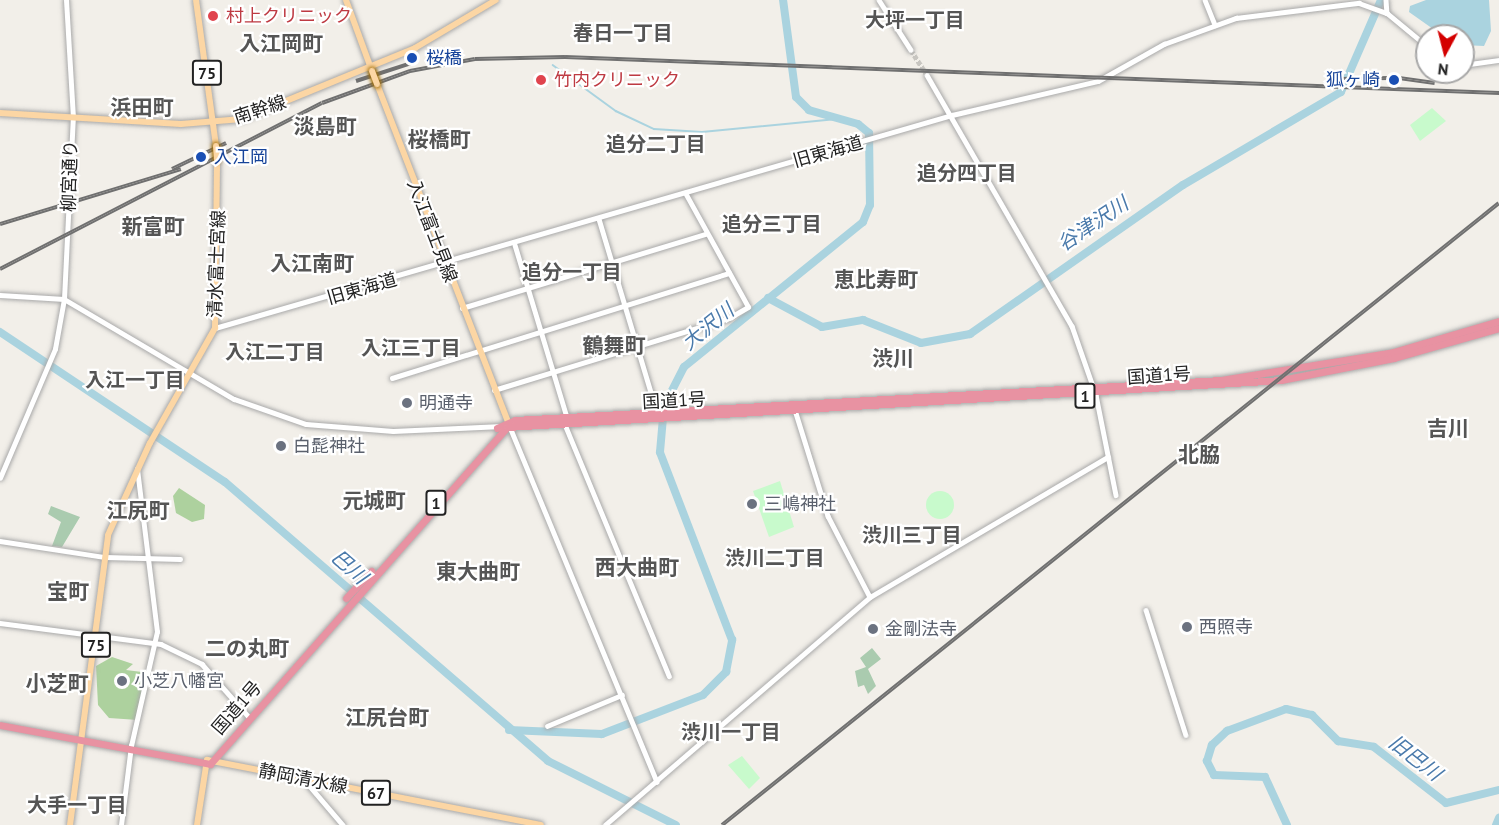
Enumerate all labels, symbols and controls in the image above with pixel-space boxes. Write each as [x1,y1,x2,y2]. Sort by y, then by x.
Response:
place label: 村上クリニック [226,5,352,27]
marker: 村上クリニック [204,7,222,25]
district label: 大坪一丁目 [865,8,965,32]
district label: 春日一丁目 [573,21,673,45]
north arrow [1415,24,1475,84]
district label: 入江岡町 [239,31,323,57]
place label: 桜橋 [426,47,462,69]
marker: 桜橋 [403,49,421,67]
text: N [1437,59,1449,80]
road number: 75 [190,60,224,86]
place label: 竹内クリニック [554,69,680,91]
place label: 狐ヶ崎 [1326,69,1380,91]
marker: 竹内クリニック [532,71,550,89]
marker: 狐ヶ崎 [1385,71,1403,89]
street label: 南幹線 [231,91,289,129]
district label: 浜田町 [111,95,173,121]
district label: 淡島町 [294,114,356,140]
district label: 桜橋町 [408,127,470,153]
district label: 追分二丁目 [606,132,706,156]
street label: 旧東海道 [790,132,866,172]
street label: 柳宮通り [58,140,82,212]
place label: 入江岡 [214,146,268,168]
marker: 入江岡 [192,148,210,166]
district label: 追分四丁目 [917,161,1017,185]
street label: 入江富士見線 [403,177,461,285]
water label: 谷津沢川 [1053,192,1133,256]
street label: 清水富士宮線 [204,210,230,318]
district label: 追分三丁目 [722,212,822,236]
district label: 新富町 [122,214,184,240]
district label: 入江南町 [270,251,354,277]
district label: 追分一丁目 [522,260,622,284]
district label: 恵比寿町 [834,267,918,293]
street label: 旧東海道 [324,269,400,309]
water label: 大沢川 [677,299,739,355]
district label: 鶴舞町 [583,333,645,359]
district label: 入江三丁目 [361,336,461,360]
district label: 入江二丁目 [225,340,325,364]
district label: 渋川 [872,346,914,372]
street label: 国道1号 [1126,363,1192,389]
district label: 入江一丁目 [85,368,185,392]
road number: 1 [1073,383,1097,409]
street label: 国道1号 [642,389,706,413]
place label: 明通寺 [419,392,473,414]
marker: 明通寺 [400,396,414,410]
district label: 吉川 [1427,416,1469,442]
place label: 白髭神社 [293,435,365,457]
marker: 白髭神社 [274,439,288,453]
district label: 北脇 [1178,442,1220,468]
district label: 元城町 [343,488,405,514]
road number: 1 [424,490,448,516]
place label: 三嶋神社 [764,493,836,515]
marker: 三嶋神社 [745,497,759,511]
district label: 江尻町 [107,498,169,524]
district label: 渋川三丁目 [862,523,962,547]
water label: 巴川 [326,545,372,589]
district label: 渋川二丁目 [725,546,825,570]
district label: 西大曲町 [595,555,679,581]
district label: 東大曲町 [436,559,520,585]
district label: 宝町 [47,579,89,605]
place label: 西照寺 [1199,616,1253,638]
place label: 金剛法寺 [885,618,957,640]
marker: 西照寺 [1180,620,1194,634]
marker: 金剛法寺 [866,622,880,636]
road number: 75 [80,632,112,658]
district label: 二の丸町 [205,636,289,662]
place label: 小芝八幡宮 [134,670,224,692]
district label: 小芝町 [26,671,88,697]
marker: 小芝八幡宮 [115,674,129,688]
street label: 国道1号 [208,677,266,739]
district label: 江尻台町 [345,705,429,731]
district label: 渋川一丁目 [681,720,781,744]
water label: 旧巴川 [1384,730,1446,786]
street label: 静岡清水線 [257,760,349,798]
road number: 67 [360,780,392,806]
district label: 大手一丁目 [27,793,127,817]

